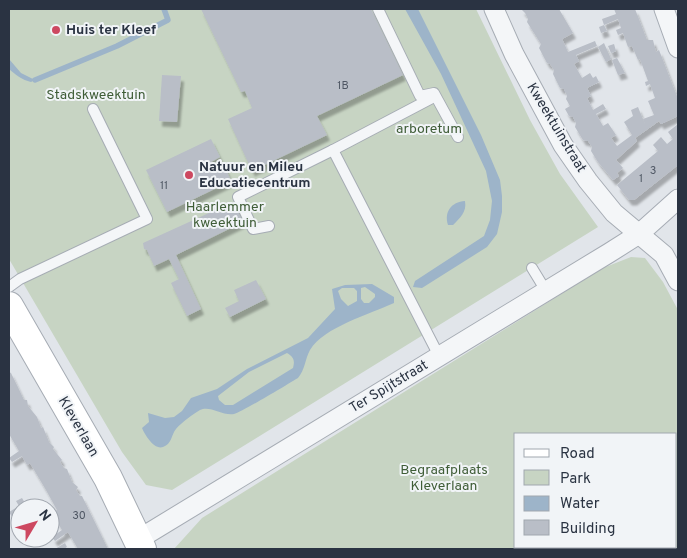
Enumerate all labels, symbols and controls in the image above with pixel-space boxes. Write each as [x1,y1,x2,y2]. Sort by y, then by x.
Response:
place label: Huis ter Kleef [66,22,156,39]
marker: Huis ter Kleef [50,24,62,36]
house number: 1B [337,79,349,93]
street label: Kweektuinstraat [523,80,589,176]
park label: Stadskweektuin [46,87,146,104]
park label: arboretum [396,121,462,138]
place label: Natuur en Mileu Educatiecentrum [199,159,311,192]
house number: 3 [650,164,656,178]
marker: Natuur en Mileu Educatiecentrum [183,169,195,181]
house number: 1 [639,172,643,186]
house number: 11 [160,179,168,193]
park label: Haarlemmer kweektuin [186,199,265,232]
street label: Ter Spijtstraat [347,357,431,417]
street label: Kleverlaan [54,394,102,460]
legend [514,433,677,548]
text: Road [560,445,595,464]
park label: Begraafplaats Kleverlaan [400,462,488,495]
text: Park [560,470,591,489]
text: Water [560,495,600,514]
north arrow [10,498,60,548]
text: N [34,507,54,525]
house number: 30 [72,509,86,523]
text: Building [560,520,615,539]

